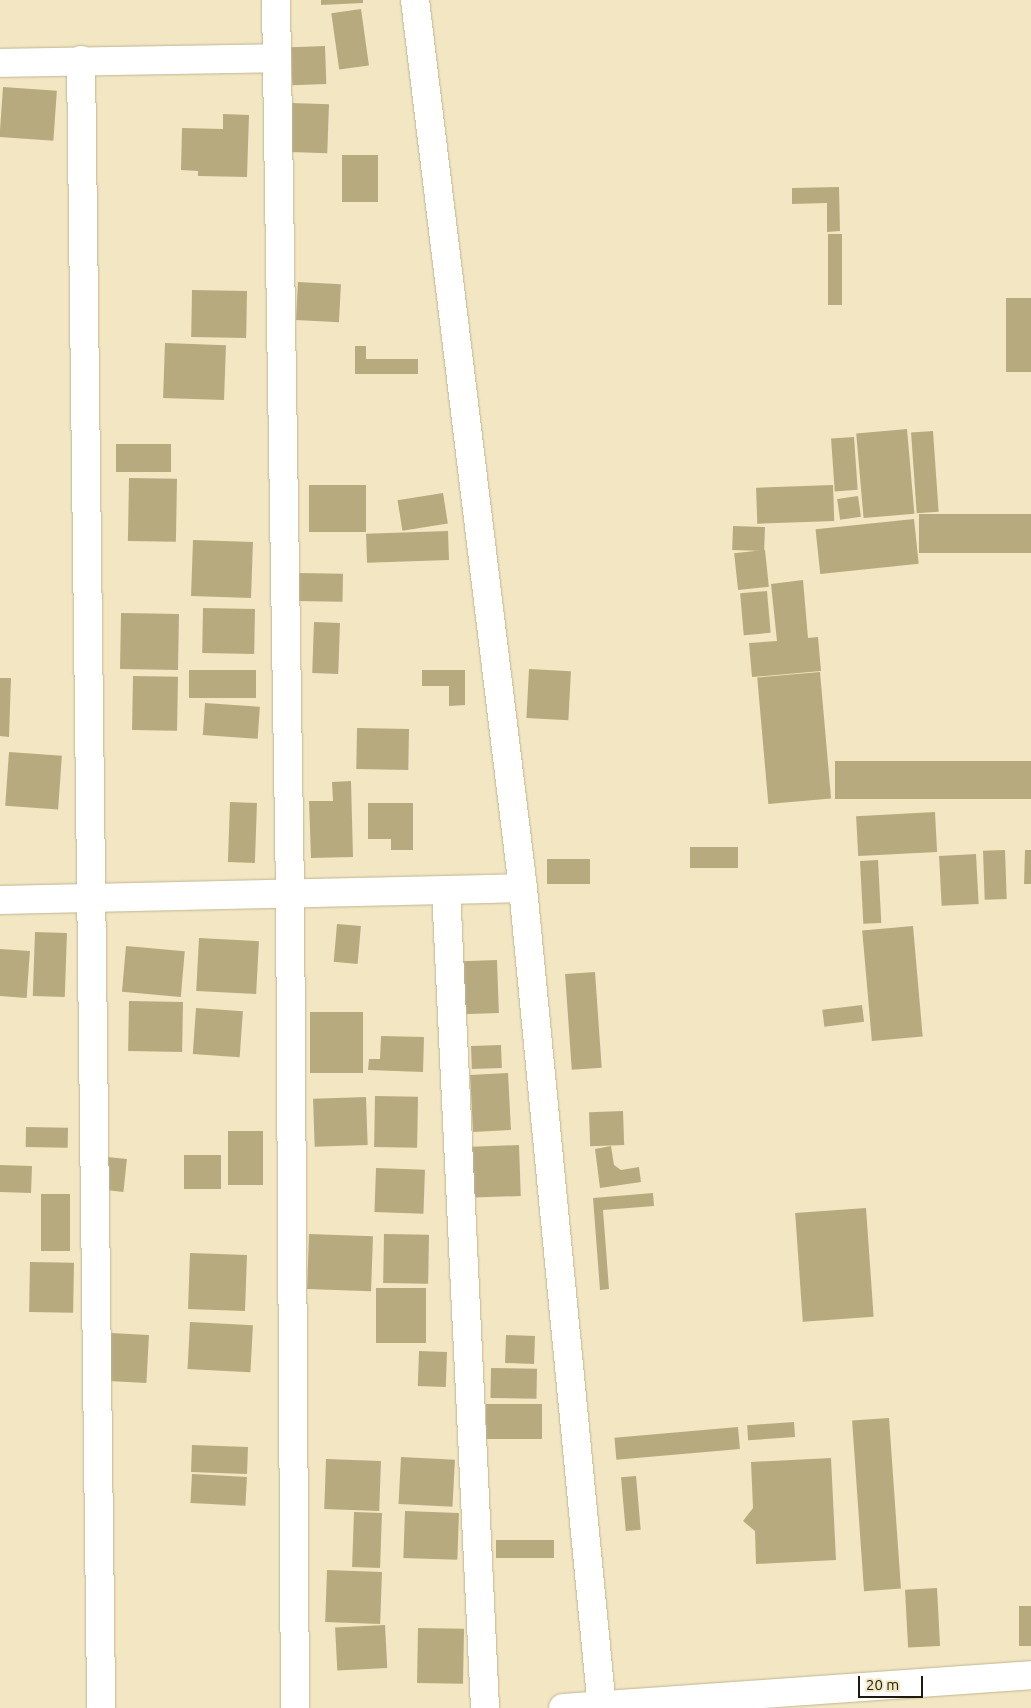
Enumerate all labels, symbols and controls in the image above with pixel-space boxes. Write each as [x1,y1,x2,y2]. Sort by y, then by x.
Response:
scale bar [861,1666,926,1698]
text: 20 m [866,1676,899,1693]

